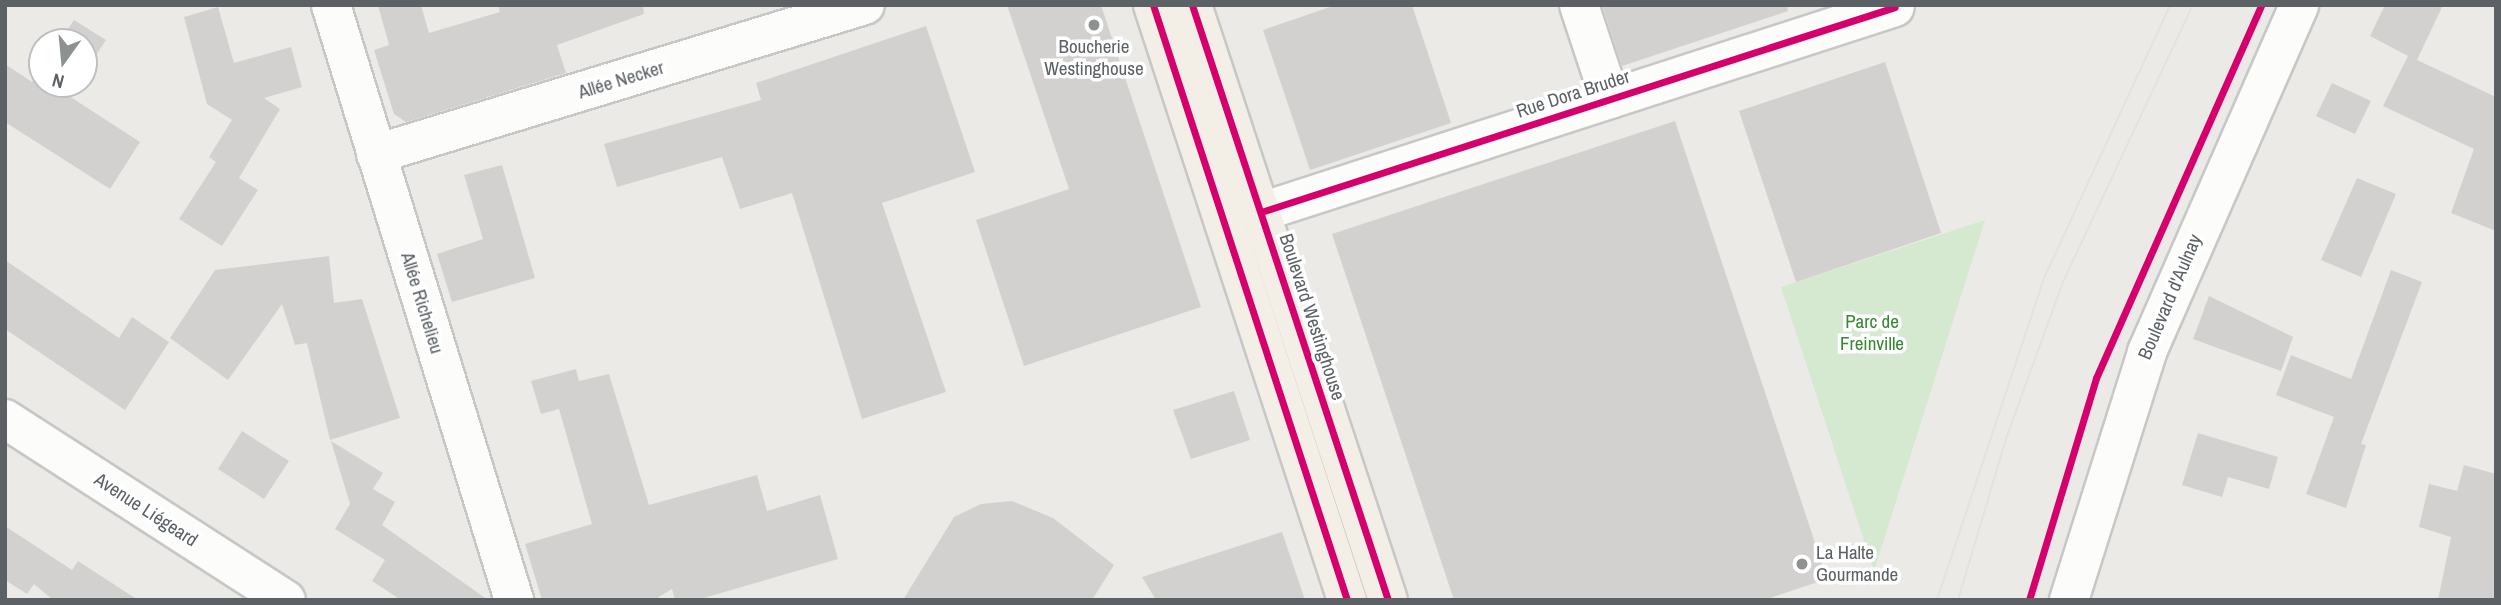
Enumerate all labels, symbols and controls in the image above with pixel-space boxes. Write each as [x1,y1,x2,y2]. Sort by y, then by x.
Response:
marker: Boucherie Westinghouse [1086,17,1102,33]
north arrow [28,28,98,98]
place label: Boucherie Westinghouse [1044,36,1144,80]
street label: Allée Necker [575,56,667,104]
street label: Rue Dora Bruder [1513,65,1633,123]
text: N [49,67,67,95]
street label: Boulevard Westinghouse [1274,231,1350,403]
street label: Boulevard d'Aulnay [2133,231,2207,363]
street label: Allée Richelieu [396,250,448,356]
park label: Parc de Freinville [1840,311,1904,355]
street label: Avenue Liégeard [90,468,202,552]
place label: La Halte Gourmande [1816,542,1898,586]
marker: La Halte Gourmande [1794,556,1810,572]

